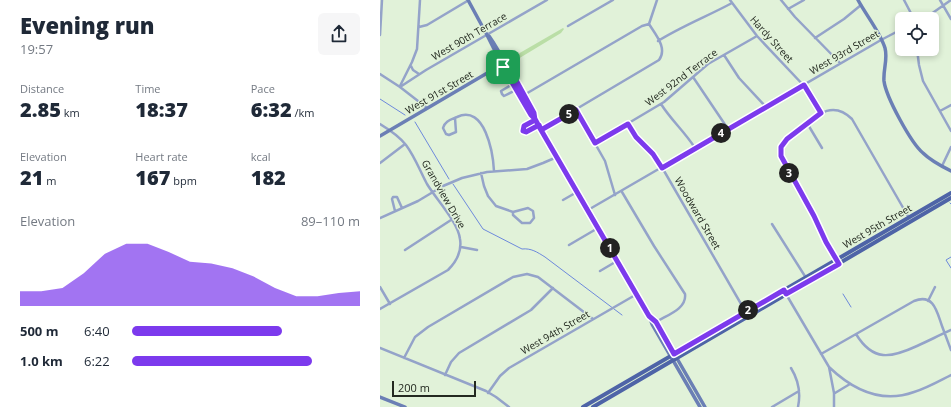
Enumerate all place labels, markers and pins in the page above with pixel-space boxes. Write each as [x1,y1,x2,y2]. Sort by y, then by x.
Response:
pin [486,50,520,84]
pin: 5 [559,104,579,124]
pin: 4 [711,123,731,143]
pin: 3 [779,163,799,183]
pin: 1 [600,238,620,258]
pin: 2 [738,300,758,320]

